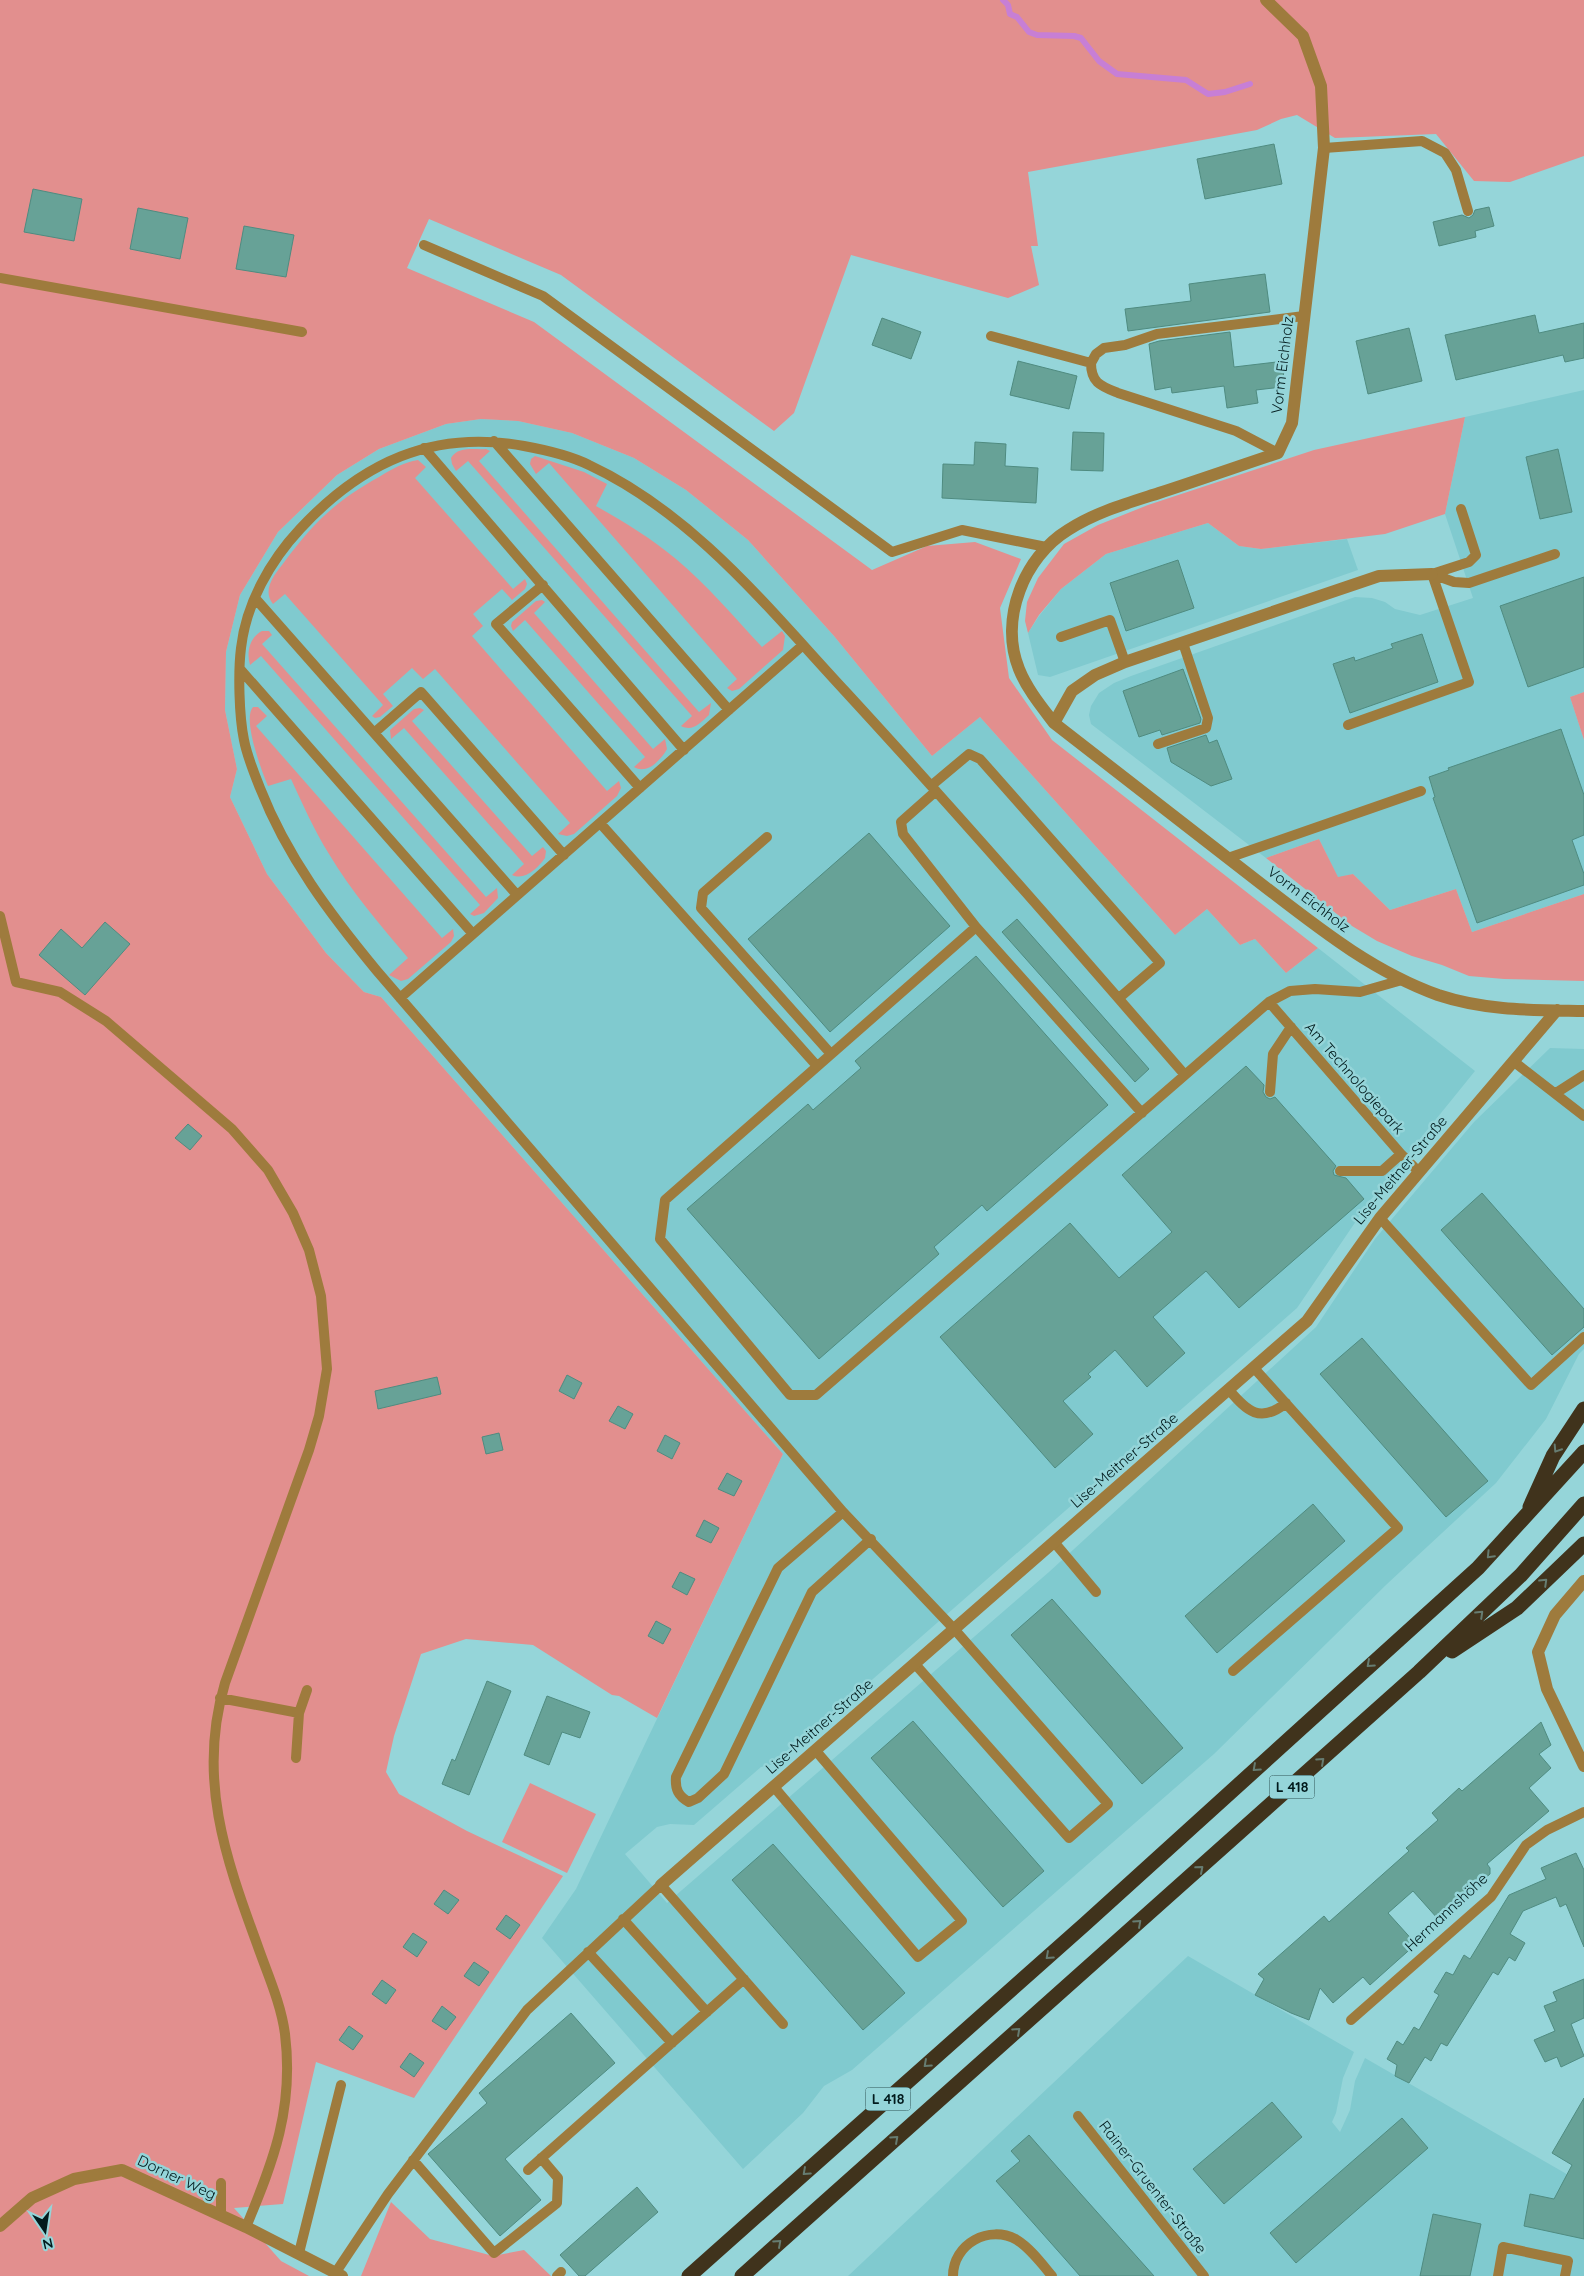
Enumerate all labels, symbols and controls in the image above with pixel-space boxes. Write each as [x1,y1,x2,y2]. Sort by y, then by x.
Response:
street label: Vorm Eichholz [1267,315,1297,415]
street label: Vorm Eichholz [1264,862,1354,936]
street label: Am Technologiepark [1301,1018,1409,1138]
street label: Lise-Meitner-Straße [1349,1112,1451,1228]
street label: Lise-Meitner-Straße [1066,1408,1182,1512]
one-way arrow [1554,1444,1564,1453]
one-way arrow [1487,1549,1496,1558]
one-way arrow [1538,1579,1547,1588]
one-way arrow [1474,1611,1483,1620]
one-way arrow [1367,1659,1376,1668]
street label: Lise-Meitner-Straße [761,1674,877,1778]
one-way arrow [1315,1757,1324,1766]
one-way arrow [1252,1763,1261,1772]
road number: L 418 [1270,1775,1314,1798]
one-way arrow [1194,1866,1203,1875]
street label: Hermannshöhe [1400,1869,1492,1955]
one-way arrow [1133,1920,1142,1929]
one-way arrow [1045,1950,1054,1959]
one-way arrow [1011,2028,1020,2037]
one-way arrow [924,2058,933,2067]
road number: L 418 [866,2088,910,2110]
street label: Rainer-Gruenter-Straße [1095,2117,1211,2257]
one-way arrow [889,2136,898,2145]
street label: Dorner Weg [135,2150,219,2204]
one-way arrow [802,2166,811,2175]
north arrow [20,2206,70,2256]
text: N [41,2234,55,2254]
one-way arrow [773,2240,782,2249]

